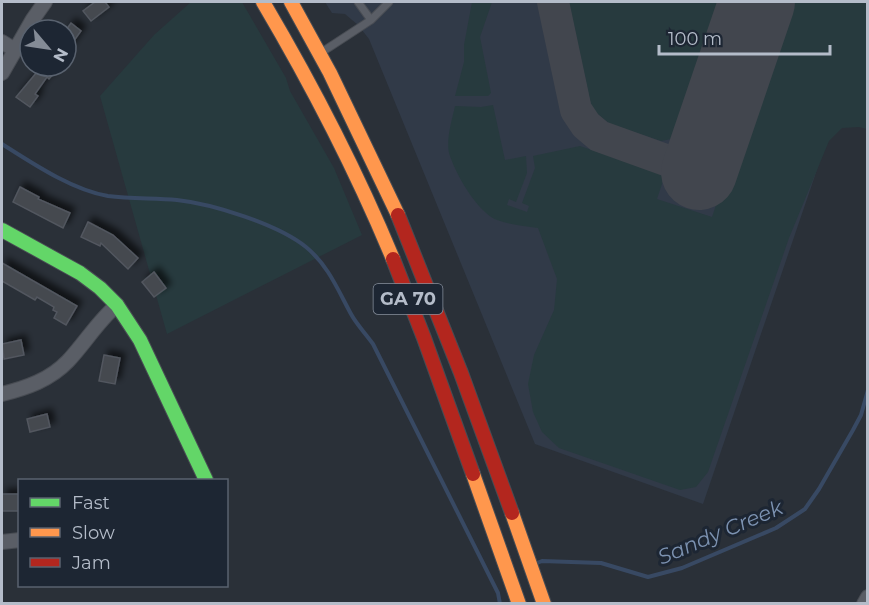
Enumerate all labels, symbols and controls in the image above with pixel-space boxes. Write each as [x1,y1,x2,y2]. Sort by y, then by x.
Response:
north arrow [18,18,78,78]
scale bar [659,18,830,56]
text: 100 m [668,28,722,50]
text: N [49,45,72,65]
road number: GA 70 [374,284,442,314]
legend [18,479,228,587]
text: Fast [72,492,110,514]
water label: Sandy Creek [654,494,788,570]
text: Slow [72,522,115,544]
text: Jam [71,552,111,574]

